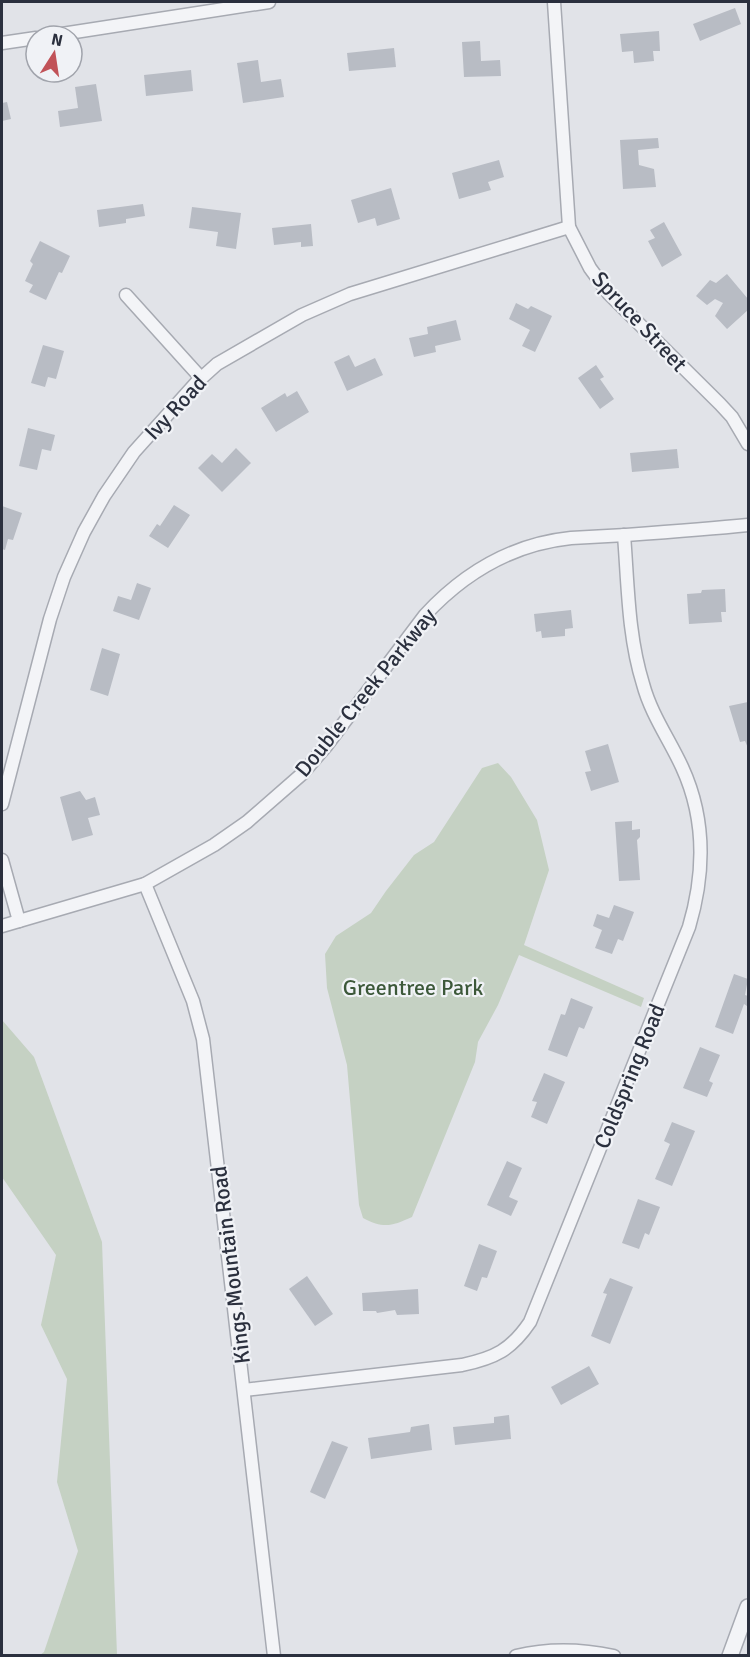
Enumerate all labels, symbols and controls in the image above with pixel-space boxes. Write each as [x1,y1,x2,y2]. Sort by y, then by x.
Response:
north arrow [24,24,84,84]
text: N [49,29,64,51]
street label: Spruce Street [586,266,693,377]
street label: Ivy Road [139,369,212,445]
street label: Double Creek Parkway [289,602,442,782]
park label: Greentree Park [343,974,483,1001]
street label: Coldspring Road [588,1000,671,1153]
street label: Kings Mountain Road [205,1164,256,1365]

